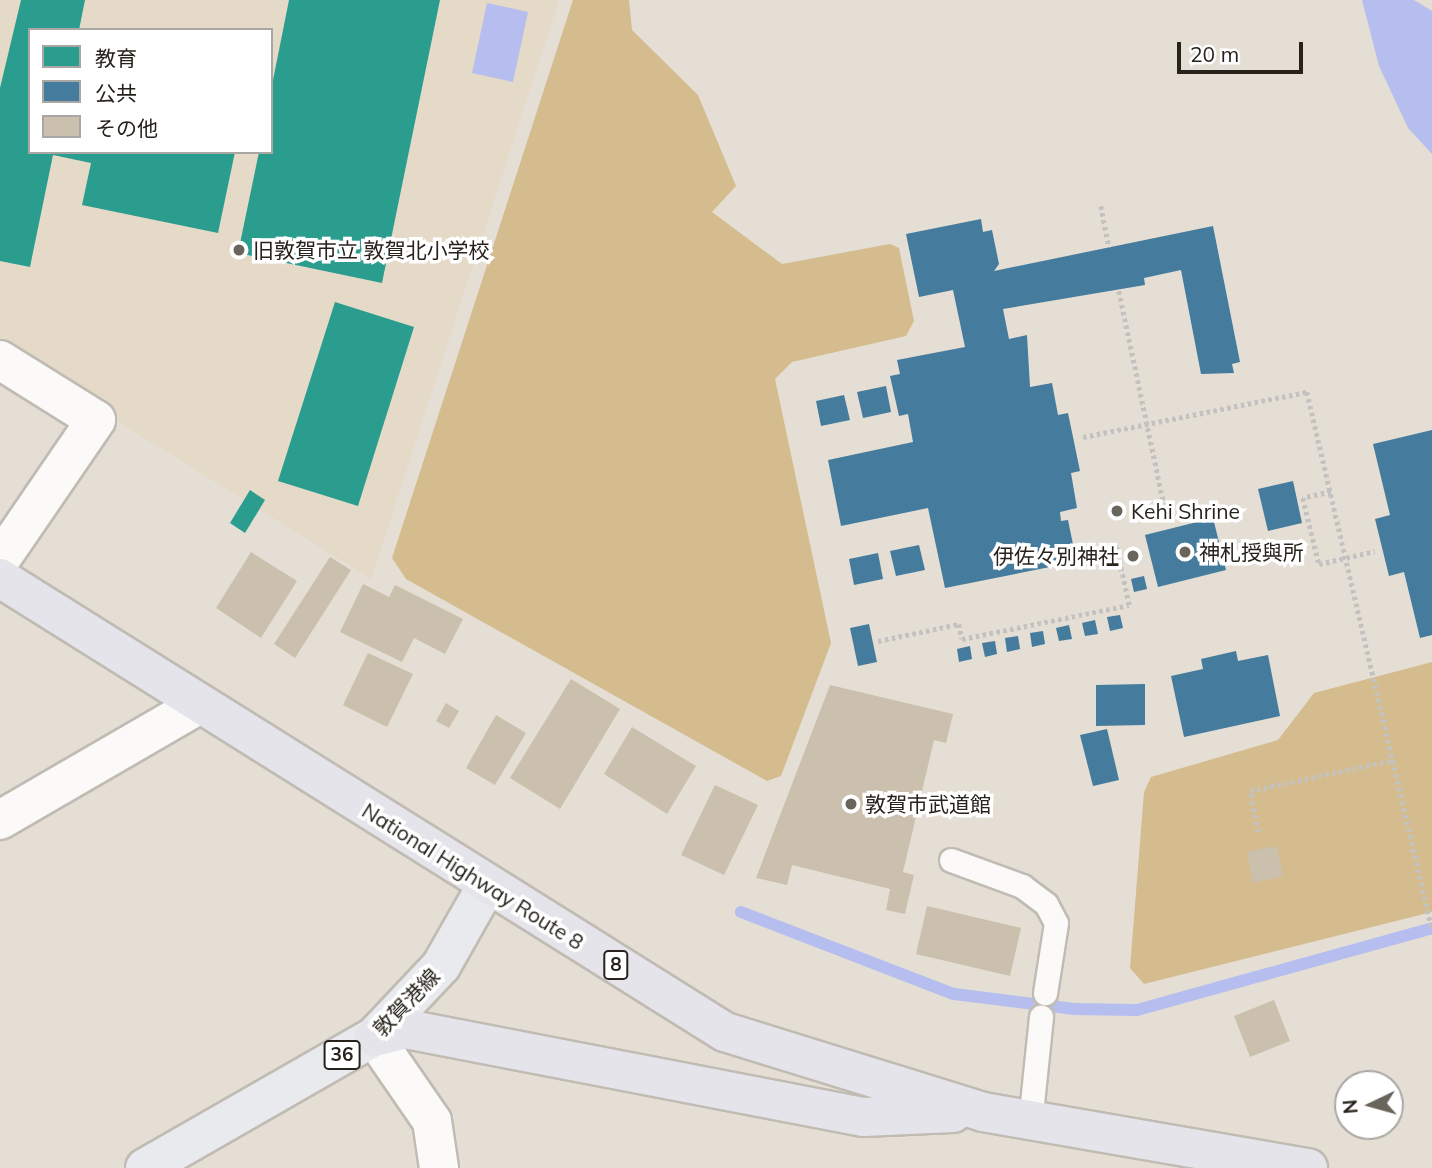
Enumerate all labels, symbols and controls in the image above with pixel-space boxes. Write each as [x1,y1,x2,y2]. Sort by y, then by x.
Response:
legend [28,28,273,154]
scale bar [1180,28,1306,72]
text: 20 m [1190,41,1239,67]
text: 教育 [95,45,137,71]
text: 公共 [95,80,137,106]
text: その他 [95,115,158,141]
place label: 旧敦賀市立 敦賀北小学校 [253,237,489,263]
marker: 旧敦賀市立 敦賀北小学校 [231,242,247,258]
place label: Kehi Shrine [1131,498,1240,524]
marker: Kehi Shrine [1109,503,1125,519]
place label: 神札授與所 [1199,539,1304,565]
place label: 伊佐々別神社 [993,543,1119,569]
marker: 神札授與所 [1177,544,1193,560]
marker: 伊佐々別神社 [1125,548,1141,564]
place label: 敦賀市武道館 [865,791,991,817]
marker: 敦賀市武道館 [843,796,859,812]
street label: National Highway Route 8 [358,797,588,955]
road number: 8 [602,950,630,981]
street label: 敦賀港線 [368,963,444,1041]
road number: 36 [323,1040,361,1070]
north arrow [1334,1070,1404,1140]
text: N [1337,1098,1363,1115]

